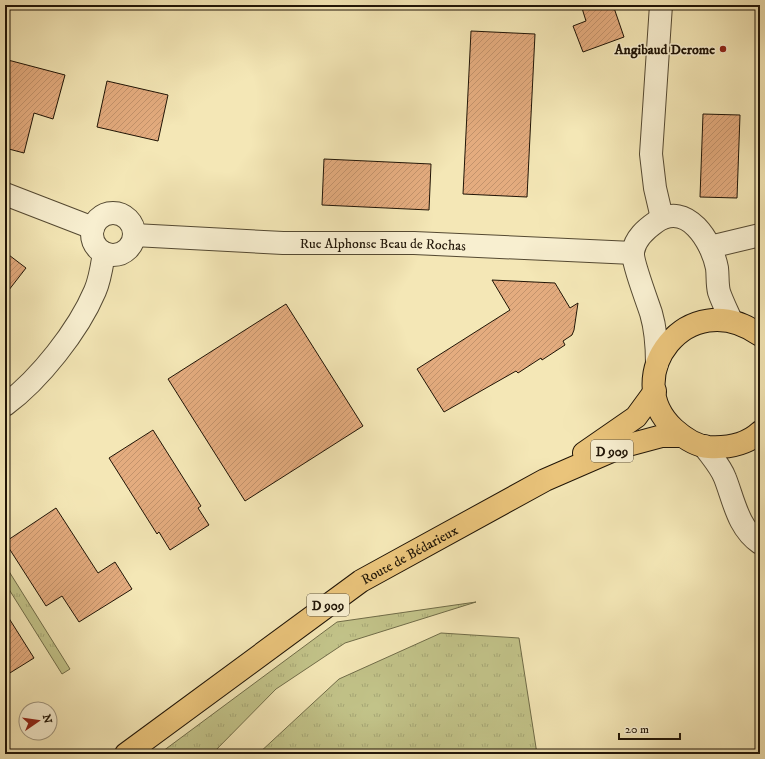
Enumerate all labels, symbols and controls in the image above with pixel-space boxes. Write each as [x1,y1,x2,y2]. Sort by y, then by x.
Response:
place label: Angibaud Derome [614,41,715,59]
marker: Angibaud Derome [718,44,728,54]
street label: Rue Alphonse Beau de Rochas [300,235,467,255]
road number: D 909 [591,440,633,462]
street label: Route de Bédarieux [358,521,462,589]
road number: D 909 [307,594,349,616]
north arrow [18,701,58,741]
text: N [39,713,55,725]
scale bar [619,715,680,741]
text: 20 m [625,722,649,737]

